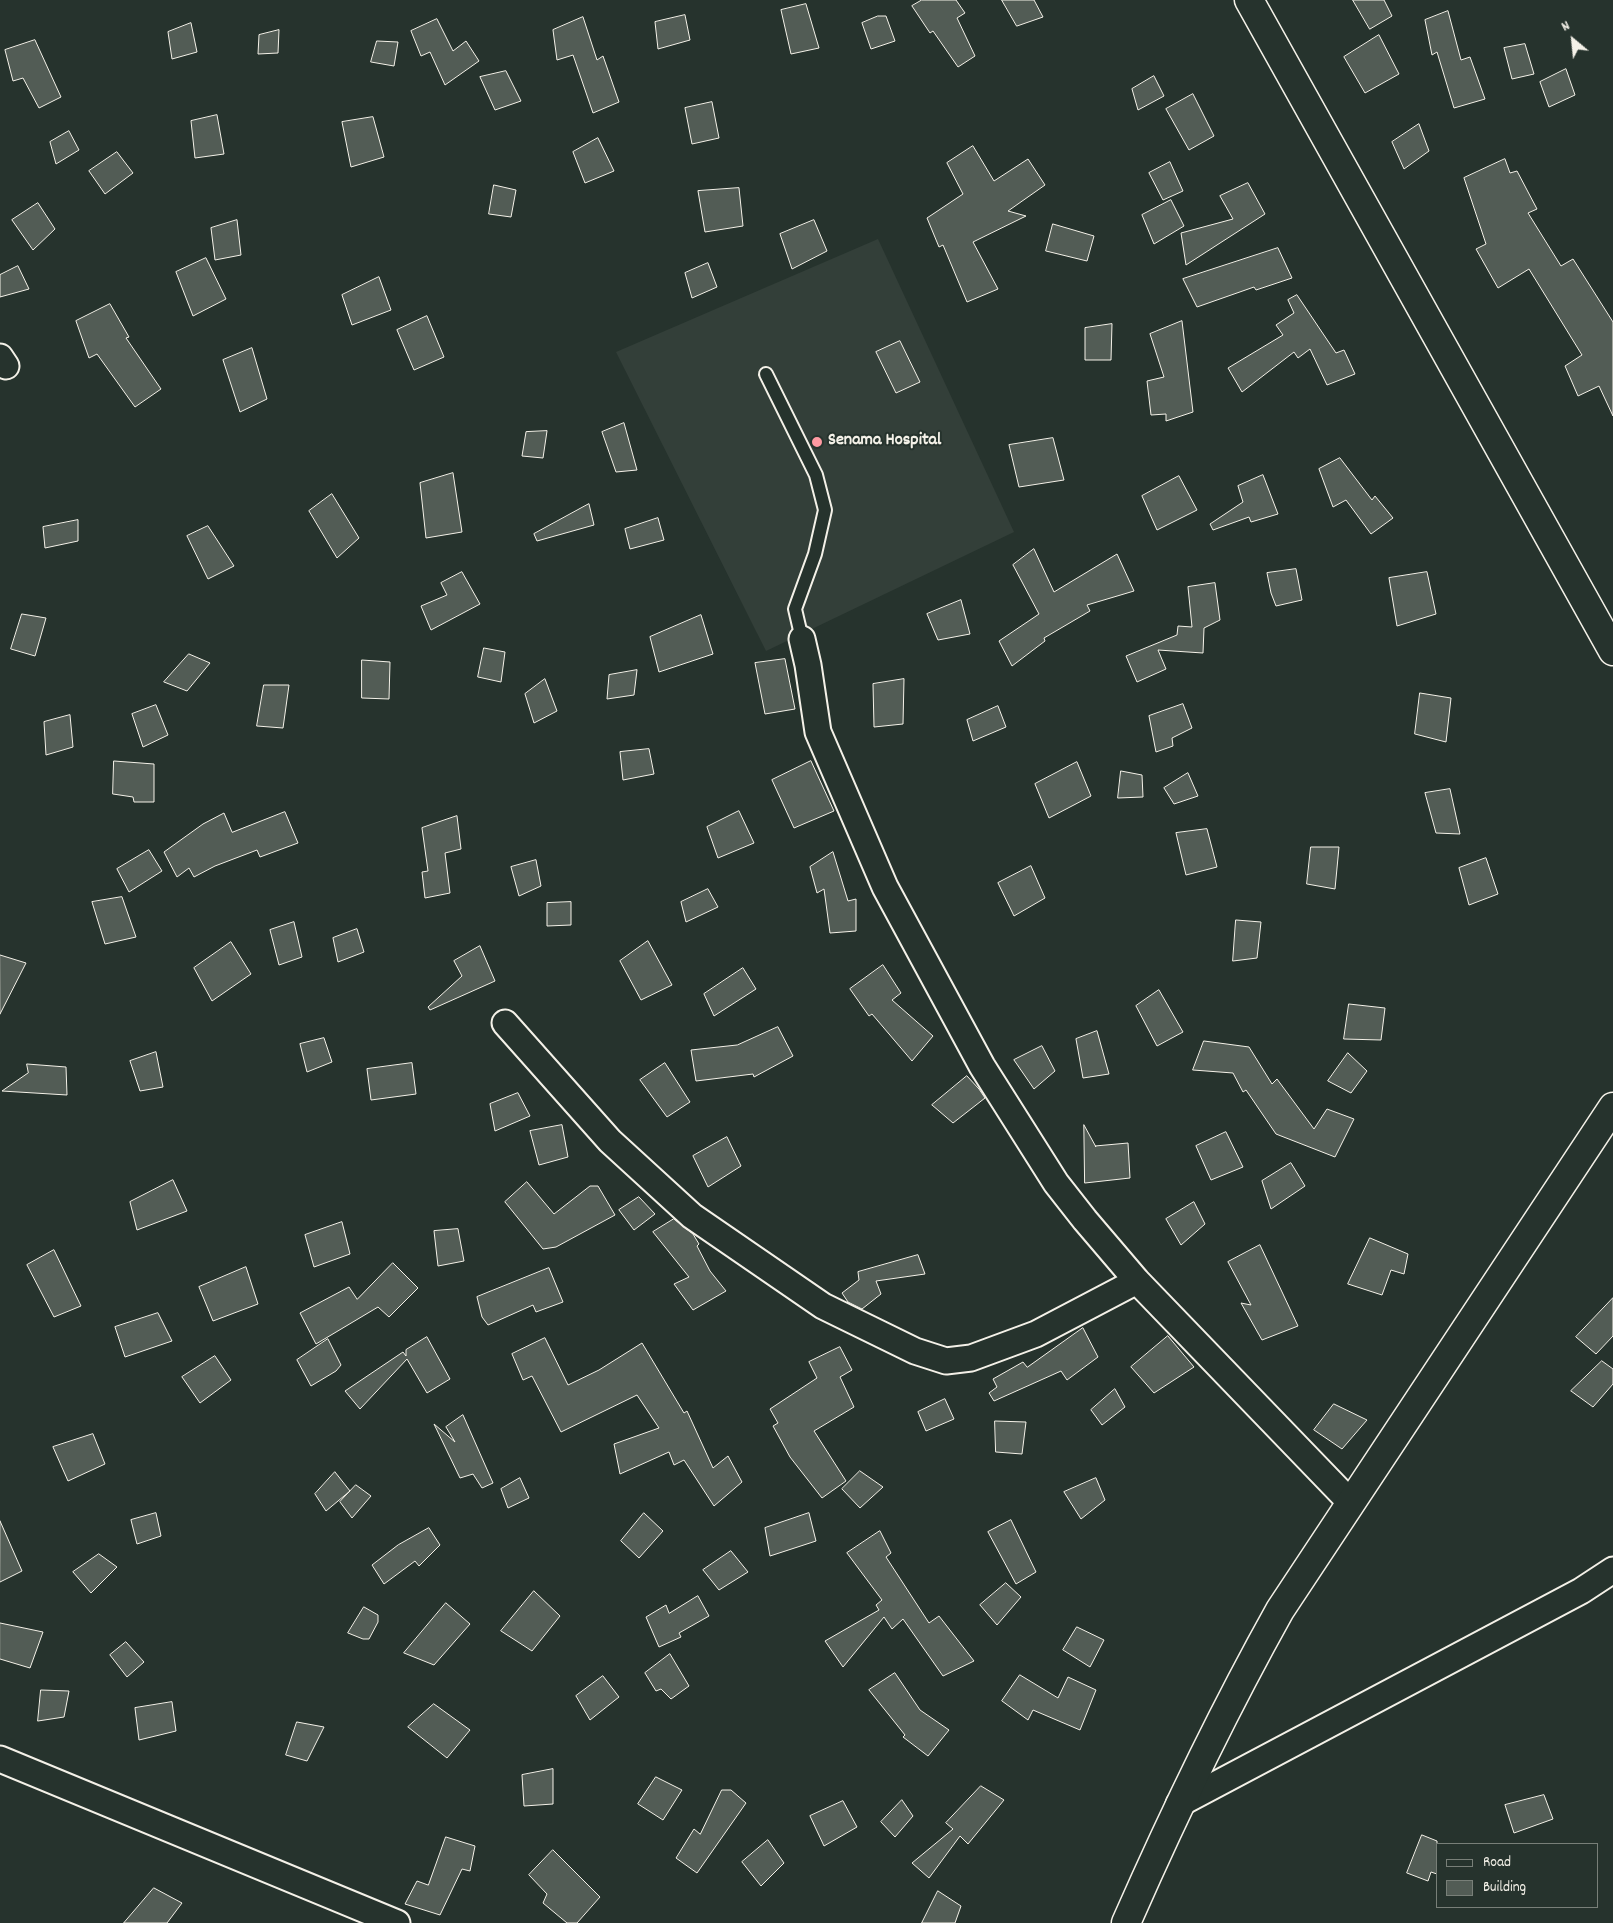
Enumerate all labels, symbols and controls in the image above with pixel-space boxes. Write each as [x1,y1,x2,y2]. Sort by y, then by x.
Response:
north arrow [1548,15,1598,65]
text: N [1558,16,1574,37]
place label: Senama Hospital [828,431,941,453]
marker: Senama Hospital [810,435,824,449]
legend [1436,1843,1598,1908]
text: Road [1483,1852,1511,1874]
text: Building [1483,1877,1526,1899]

